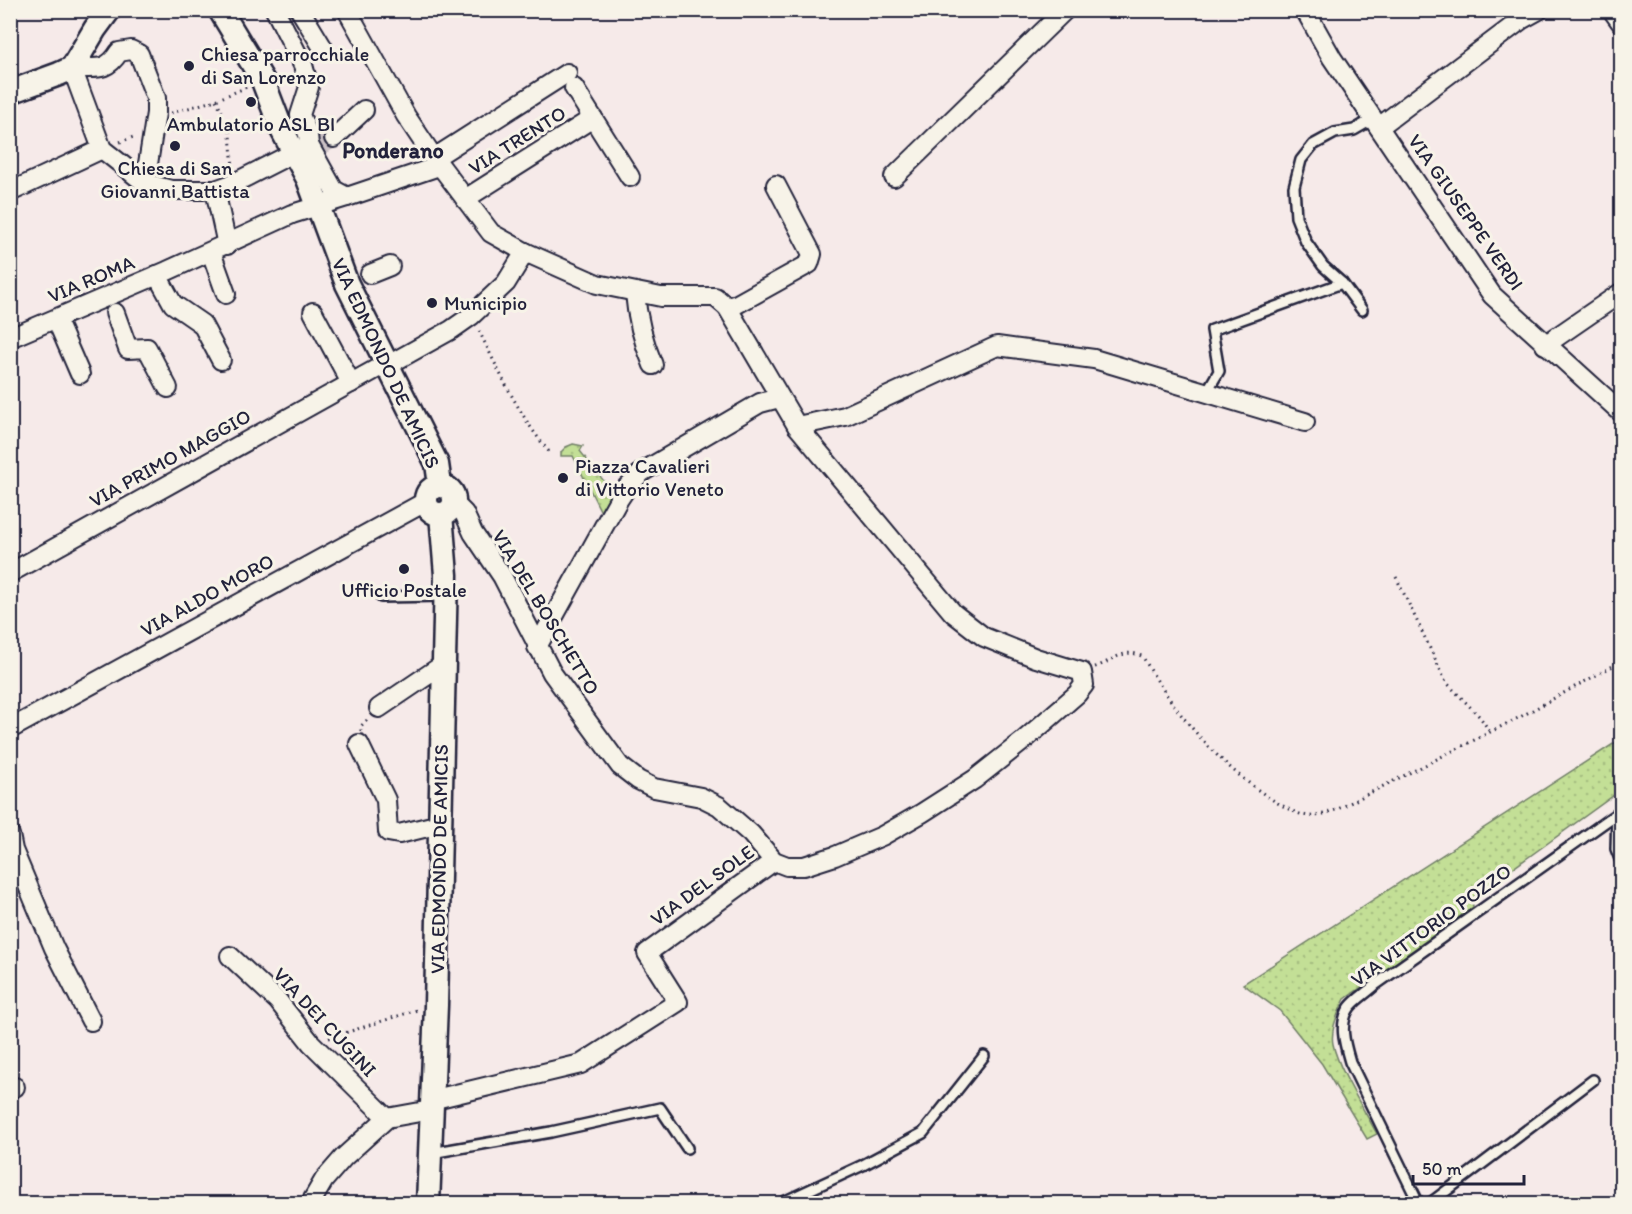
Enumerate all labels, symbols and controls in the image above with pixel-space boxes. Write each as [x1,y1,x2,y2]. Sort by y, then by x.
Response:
place label: Chiesa parrocchiale di San Lorenzo [201,42,369,89]
marker: Chiesa parrocchiale di San Lorenzo [182,59,196,73]
marker: Ambulatorio ASL BI [244,95,258,109]
street label: VIA TRENTO [464,101,570,179]
place label: Ambulatorio ASL BI [167,112,335,136]
street label: VIA GIUSEPPE VERDI [1403,129,1529,295]
district label: Ponderano [342,137,444,164]
marker: Chiesa di San Giovanni Battista [168,139,182,153]
place label: Chiesa di San Giovanni Battista [100,156,250,203]
street label: VIA ROMA [44,250,138,308]
street label: VIA EDMONDO DE AMICIS [327,254,445,472]
place label: Municipio [444,291,527,315]
marker: Municipio [425,296,439,310]
street label: VIA PRIMO MAGGIO [85,404,255,512]
place label: Piazza Cavalieri di Vittorio Veneto [575,454,724,501]
marker: Piazza Cavalieri di Vittorio Veneto [556,471,570,485]
street label: VIA DEL BOSCHETTO [487,525,605,699]
street label: VIA ALDO MORO [136,548,278,642]
marker: Ufficio Postale [397,562,411,576]
place label: Ufficio Postale [341,578,467,602]
street label: VIA EDMONDO DE AMICIS [425,744,453,974]
street label: VIA DEL SOLE [646,839,758,931]
street label: VIA VITTORIO POZZO [1346,859,1516,991]
street label: VIA DEI CUGINI [268,962,382,1082]
scale bar [1413,1148,1524,1186]
text: 50 m [1422,1158,1462,1180]

